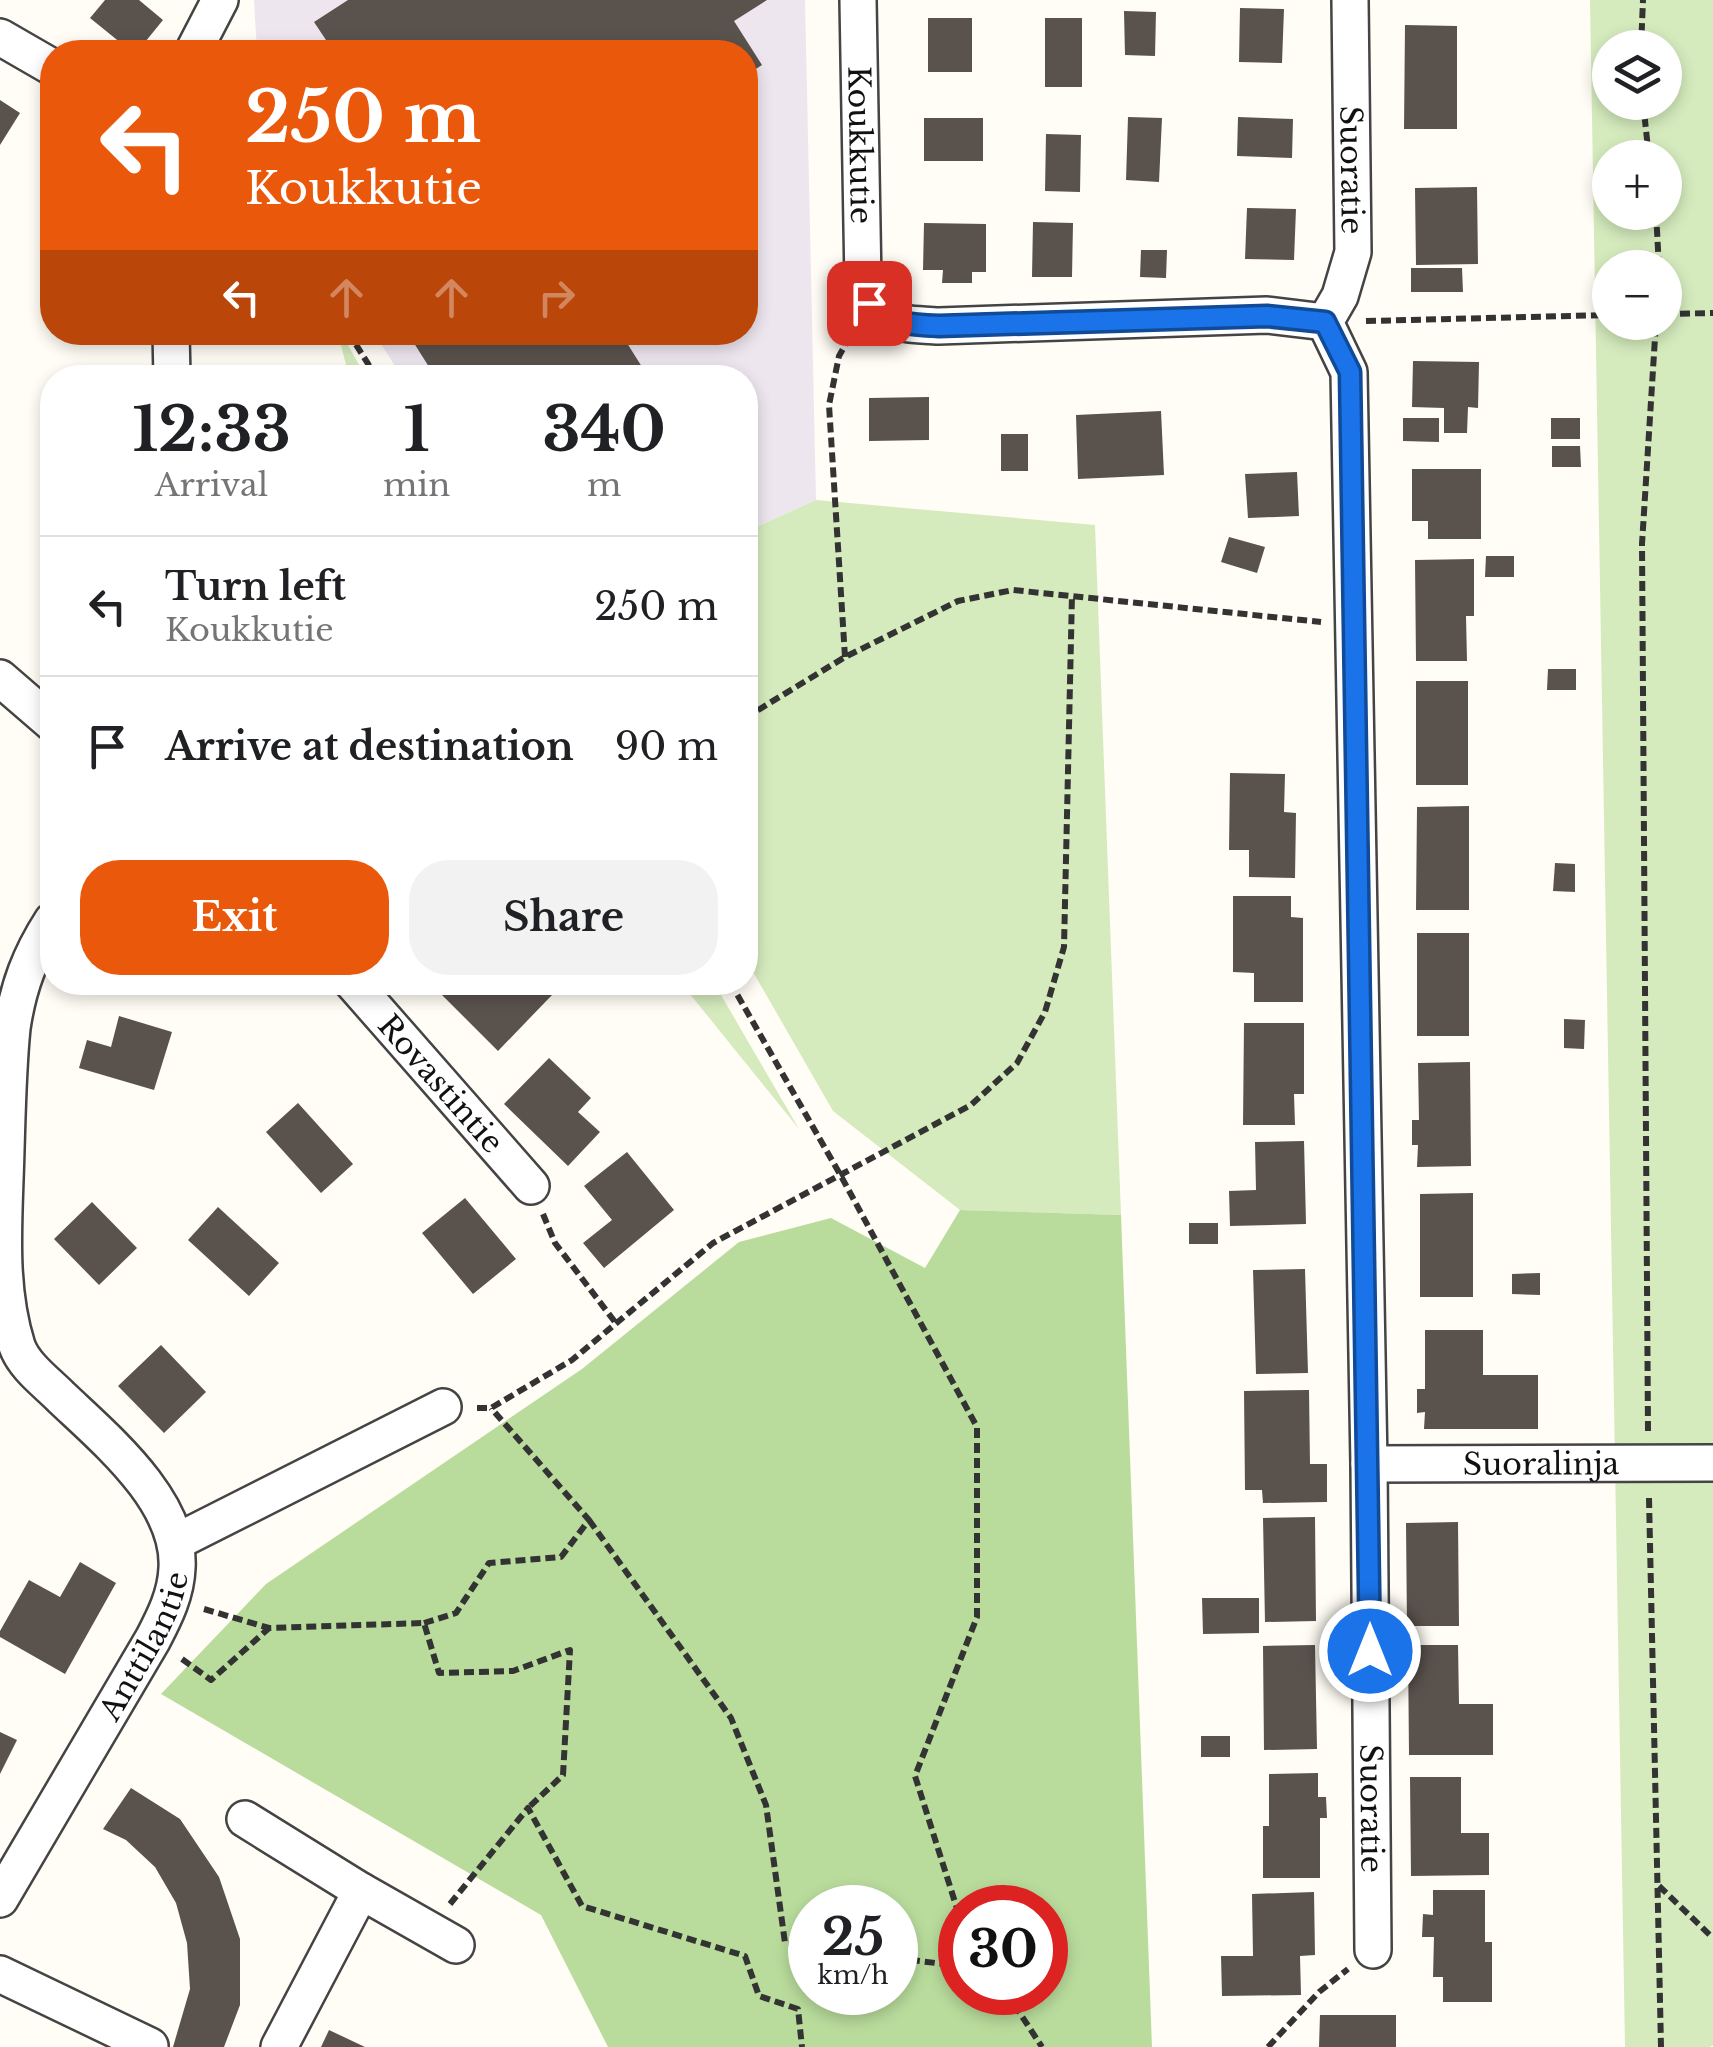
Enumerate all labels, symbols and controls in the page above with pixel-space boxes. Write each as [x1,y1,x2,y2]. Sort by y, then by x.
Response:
map controls [1592,30,1682,340]
button: layers [1592,30,1682,120]
street label: Koukkutie [841,66,880,224]
text: 250 m [245,74,481,161]
icon: left [80,80,210,210]
street label: Suoratie [1333,105,1371,235]
button: + [1592,140,1682,230]
text: Koukkutie [245,160,482,216]
button: − [1592,250,1682,340]
pin [827,261,912,346]
icon: left [214,270,269,325]
icon: ahead [319,270,374,325]
icon: ahead [424,270,479,325]
icon: right [529,270,584,325]
icon: arrive [842,276,897,331]
text: 12:33 [132,393,291,467]
text: 1 [404,393,430,467]
text: 340 [542,393,666,467]
text: Arrival [155,465,268,505]
text: min [383,465,450,505]
text: m [587,465,621,505]
text: Turn left [165,563,346,610]
icon: left [80,579,135,634]
text: 250 m [594,583,718,630]
text: Koukkutie [165,610,334,650]
icon: arrive [80,719,135,774]
text: Arrive at destination [165,723,574,770]
text: 90 m [615,723,718,770]
button: Exit [80,860,389,975]
button: Share [409,860,718,975]
street label: Rovastintie [371,1007,512,1160]
street label: Suoralinja [1463,1445,1620,1482]
street label: Anttilantie [90,1569,195,1728]
position arrow [1318,1599,1422,1703]
street label: Suoratie [1353,1744,1391,1873]
speed limit sign: 30 [938,1885,1068,2015]
text: 25 [822,1906,884,1969]
text: km/h [818,1960,888,1991]

